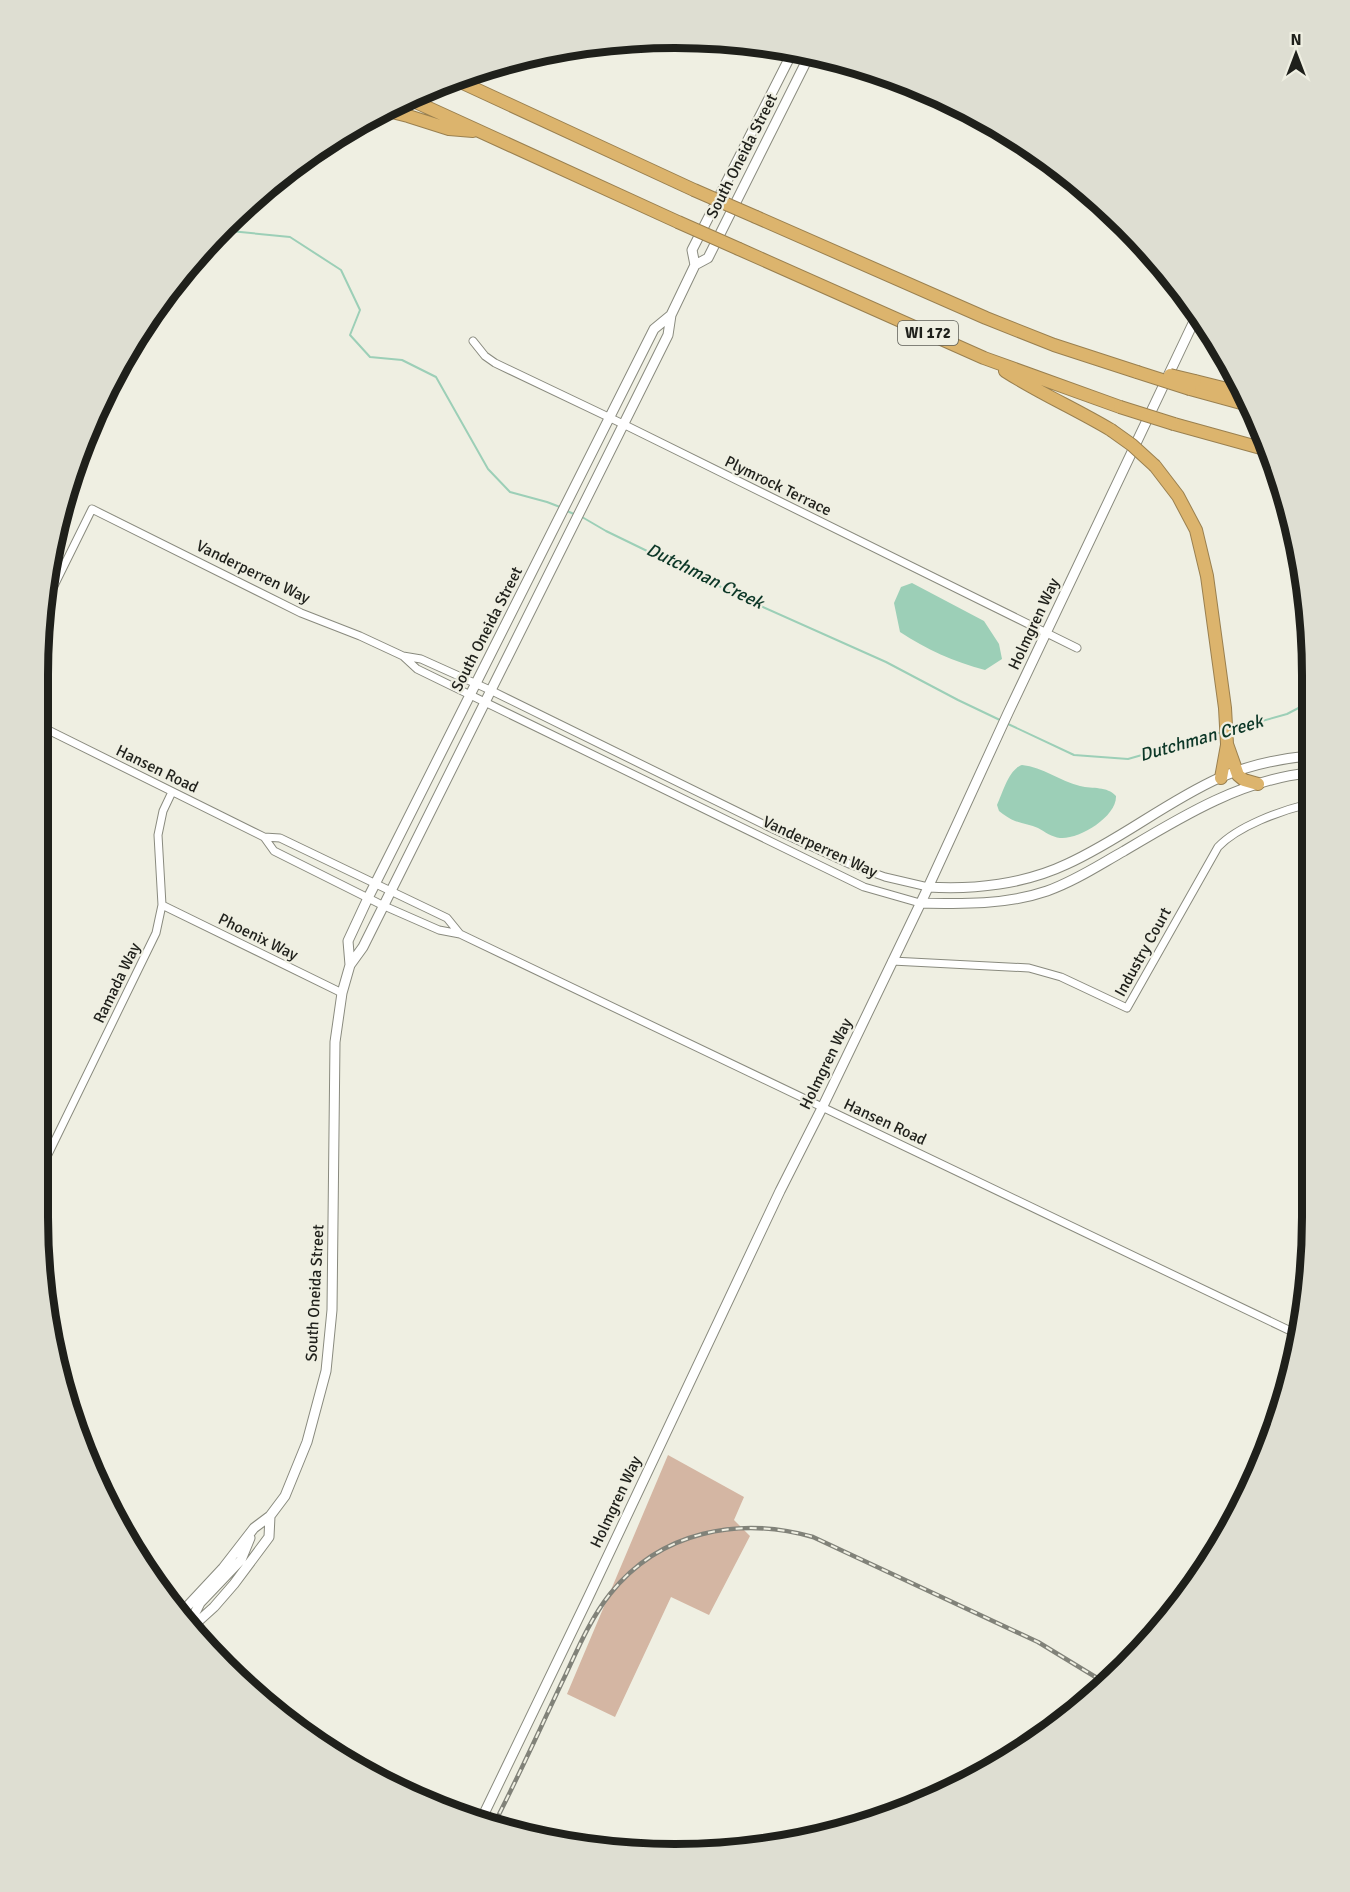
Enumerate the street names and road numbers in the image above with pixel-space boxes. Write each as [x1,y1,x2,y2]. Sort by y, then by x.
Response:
street label: South Oneida Street [702,90,782,222]
road number: WI 172 [898,321,958,345]
street label: Plymrock Terrace [721,451,835,521]
street label: Vanderperren Way [193,536,314,608]
street label: South Oneida Street [447,563,527,695]
street label: Holmgren Way [1004,574,1064,673]
street label: Hansen Road [113,740,201,798]
street label: Vanderperren Way [759,812,881,883]
street label: Industry Court [1110,904,1176,1000]
street label: Phoenix Way [215,909,302,965]
street label: Ramada Way [89,939,145,1026]
street label: Holmgren Way [795,1015,857,1113]
street label: Hansen Road [840,1094,930,1150]
street label: South Oneida Street [301,1224,329,1362]
street label: Holmgren Way [586,1452,646,1551]

